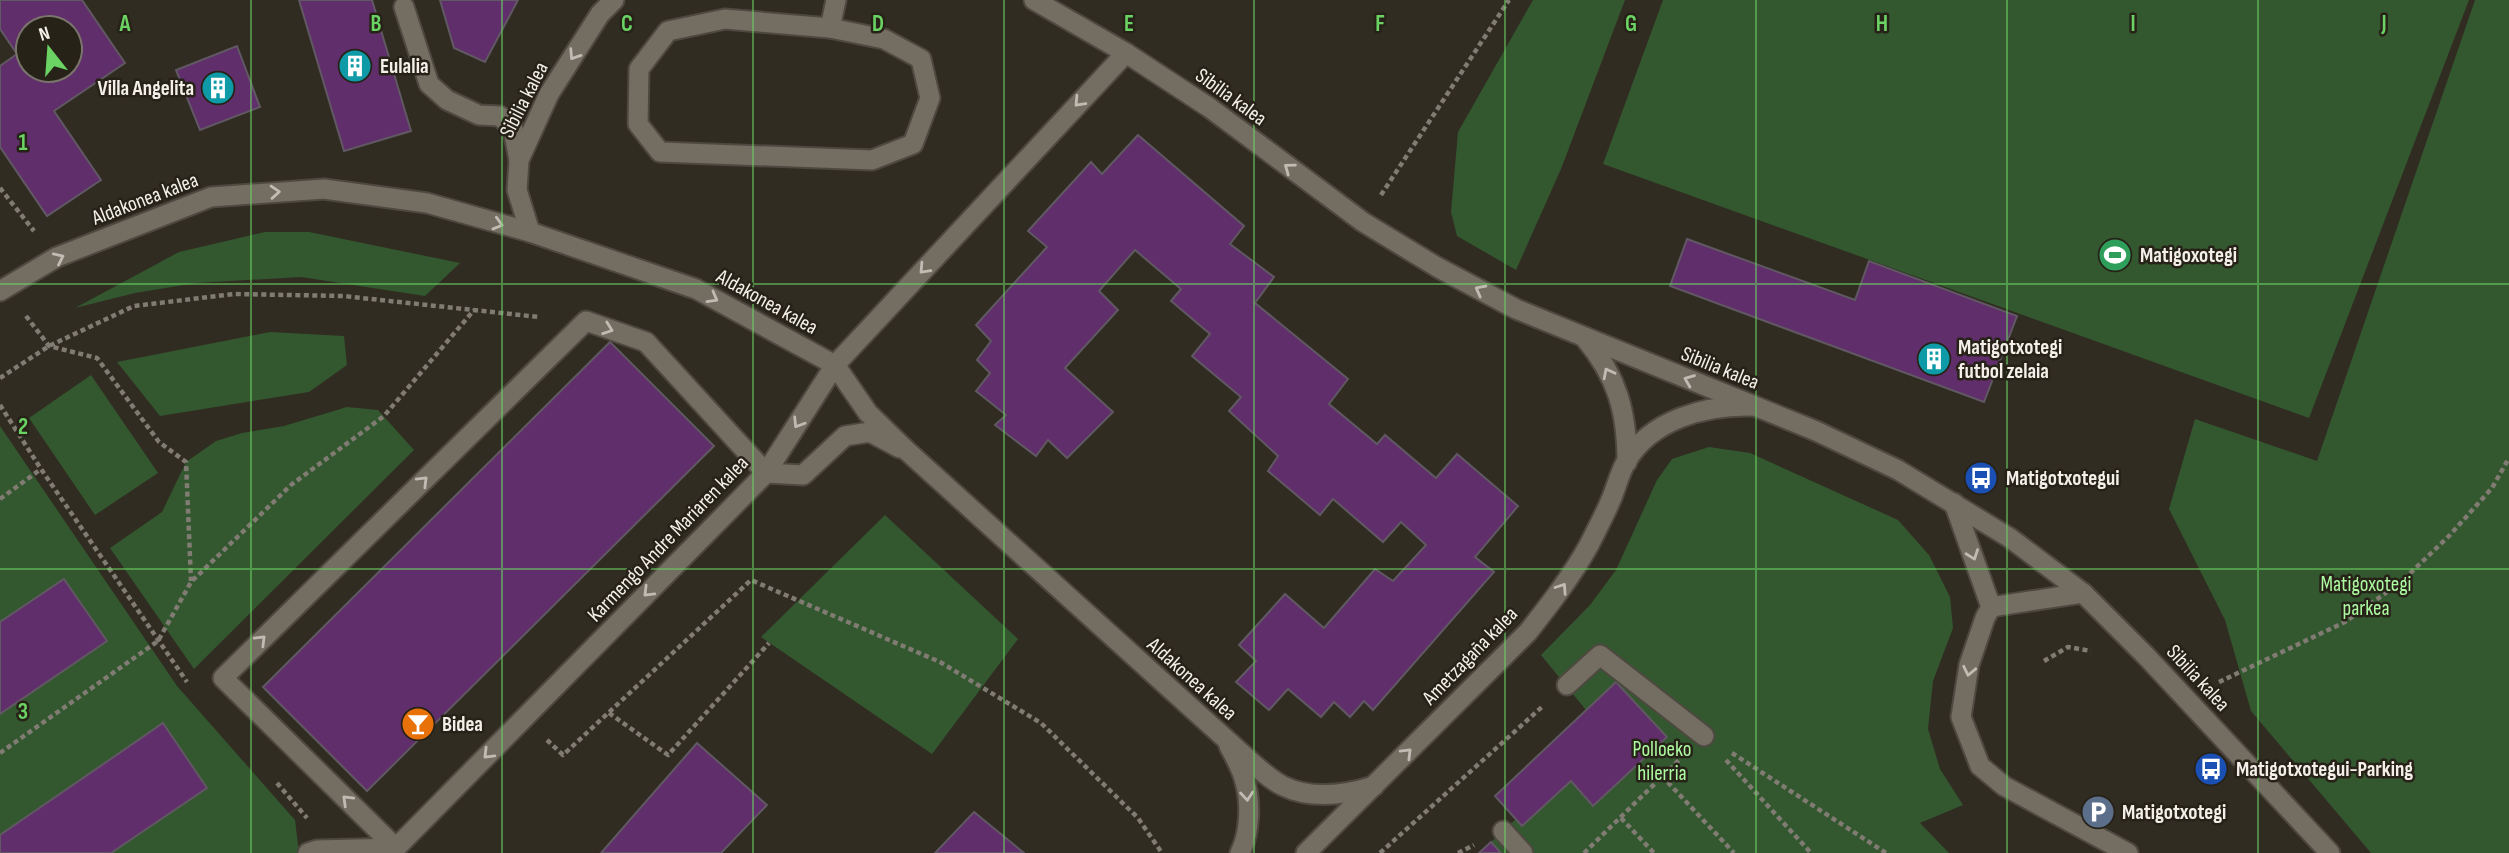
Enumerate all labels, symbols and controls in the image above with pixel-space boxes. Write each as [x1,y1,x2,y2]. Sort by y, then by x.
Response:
text: A [119,10,132,38]
text: B [371,10,382,38]
text: C [621,10,633,38]
text: D [872,10,884,38]
text: E [1124,10,1134,38]
text: F [1375,10,1385,38]
text: G [1625,10,1637,38]
text: H [1876,10,1888,38]
text: I [2130,10,2136,38]
text: J [2380,10,2387,38]
north arrow [14,14,84,84]
text: N [36,22,53,47]
building icon: Eulalia [336,47,374,85]
one-way arrow [569,48,582,61]
place label: Eulalia [380,54,429,79]
street label: Sibilia kalea [494,58,554,142]
street label: Sibilia kalea [1191,63,1271,131]
building icon: Villa Angelita [199,69,237,107]
place label: Villa Angelita [97,76,194,101]
one-way arrow [1075,94,1088,107]
text: 1 [18,129,28,157]
one-way arrow [1284,163,1296,176]
street label: Aldakonea kalea [87,167,202,231]
one-way arrow [270,185,281,200]
one-way arrow [492,215,504,230]
sports icon: Matigoxotegi [2096,236,2134,274]
place label: Matigoxotegi [2140,243,2237,268]
one-way arrow [52,252,64,266]
one-way arrow [920,261,932,274]
street label: Aldakonea kalea [711,263,822,340]
one-way arrow [1475,285,1487,298]
one-way arrow [706,290,718,303]
one-way arrow [602,321,614,335]
place label: Matigotxotegi futbol zelaia [1958,335,2062,384]
building icon: Matigotxotegi futbol zelaia [1915,340,1953,378]
street label: Sibilia kalea [1677,341,1763,395]
one-way arrow [1603,367,1617,380]
one-way arrow [1683,375,1695,389]
text: 2 [18,413,28,441]
one-way arrow [794,415,807,428]
street label: Karmengo Andre Mariaren kalea [582,451,754,627]
bus stop icon: Matigotxotegui [1962,459,2000,497]
place label: Matigotxotegui [2006,466,2119,491]
one-way arrow [415,476,428,489]
one-way arrow [1965,548,1979,561]
park label: Matigoxotegi parkea [2321,572,2411,621]
one-way arrow [1554,582,1567,595]
one-way arrow [644,584,657,597]
street label: Ametzagaña kalea [1416,602,1523,711]
street label: Aldakonea kalea [1141,632,1242,726]
one-way arrow [253,636,266,649]
street label: Sibilia kalea [2161,640,2235,716]
one-way arrow [1962,665,1977,677]
text: 3 [18,698,28,726]
bar icon: Bidea [399,705,437,743]
place label: Bidea [442,712,483,737]
park label: Polloeko hilerria [1633,737,1691,786]
one-way arrow [484,746,497,759]
one-way arrow [1398,749,1411,762]
bus stop icon: Matigotxotegui-Parking [2192,750,2230,788]
place label: Matigotxotegui-Parking [2236,757,2413,782]
one-way arrow [1239,791,1254,802]
parking icon: Matigotxotegi [2079,793,2117,831]
one-way arrow [343,795,356,808]
place label: Matigotxotegi [2122,800,2226,825]

